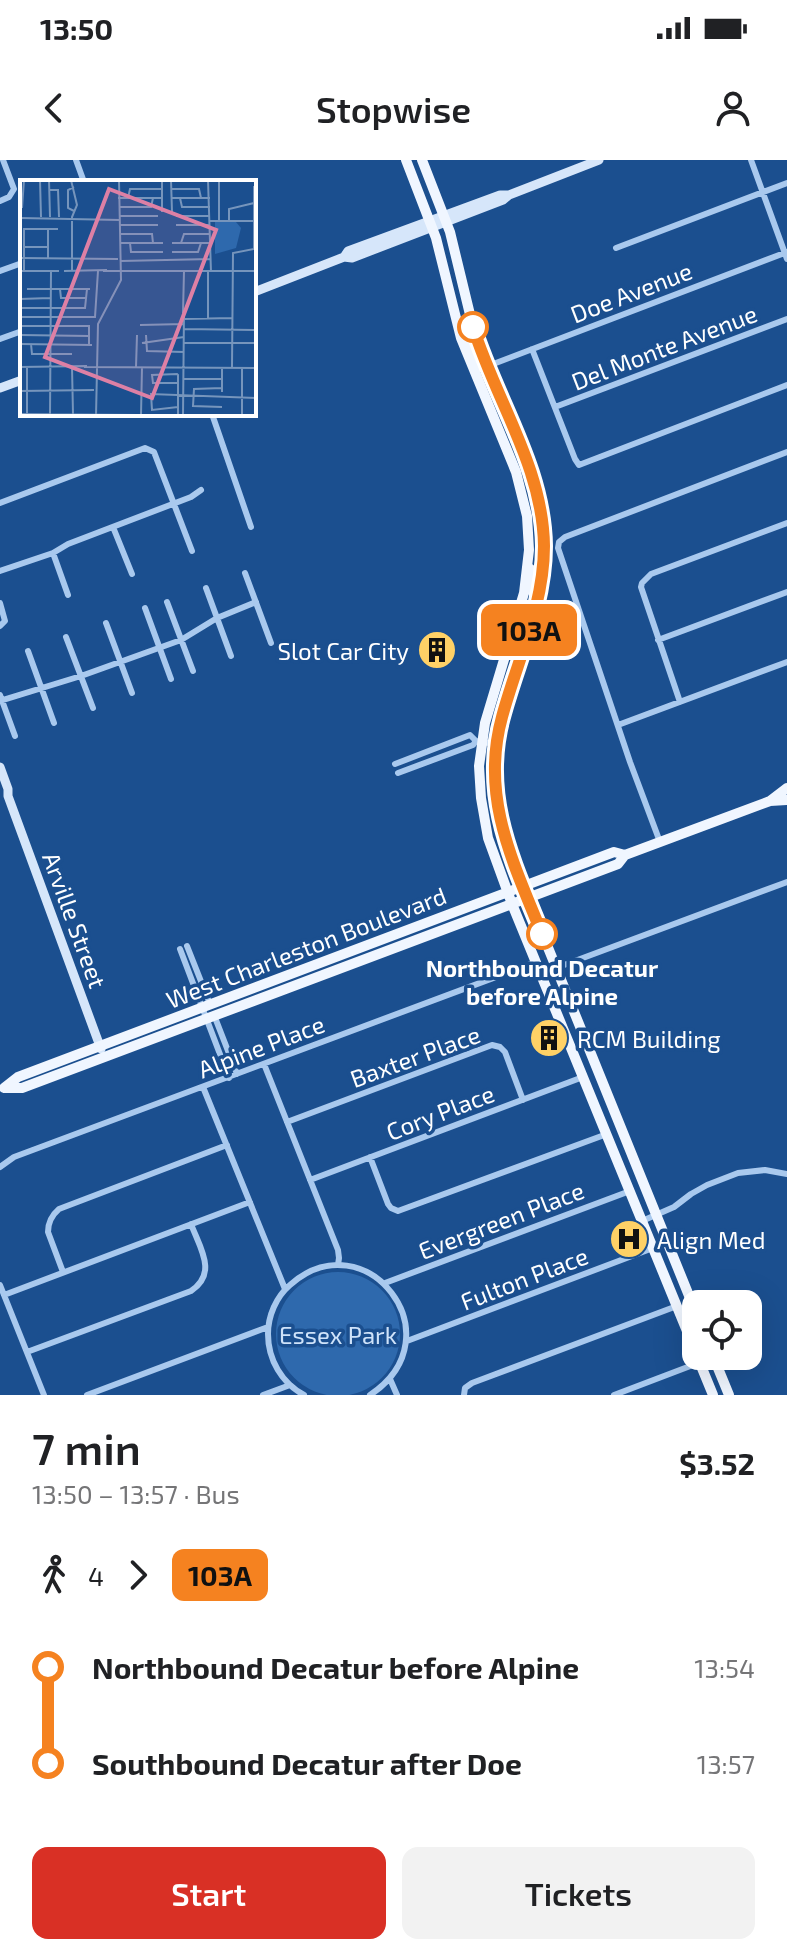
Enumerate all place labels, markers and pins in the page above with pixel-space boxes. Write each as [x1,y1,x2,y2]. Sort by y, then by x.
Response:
unlabelled marker [458,312,488,342]
building icon: Slot Car City [416,629,458,671]
place label: Slot Car City [278,636,409,665]
marker: Northbound Decatur before Alpine [527,919,557,949]
place label: Northbound Decatur before Alpine [426,953,659,1010]
building icon: RCM Building [528,1017,570,1059]
place label: RCM Building [577,1024,721,1053]
hospital icon: Align Med [608,1218,650,1260]
place label: Align Med [657,1225,765,1254]

